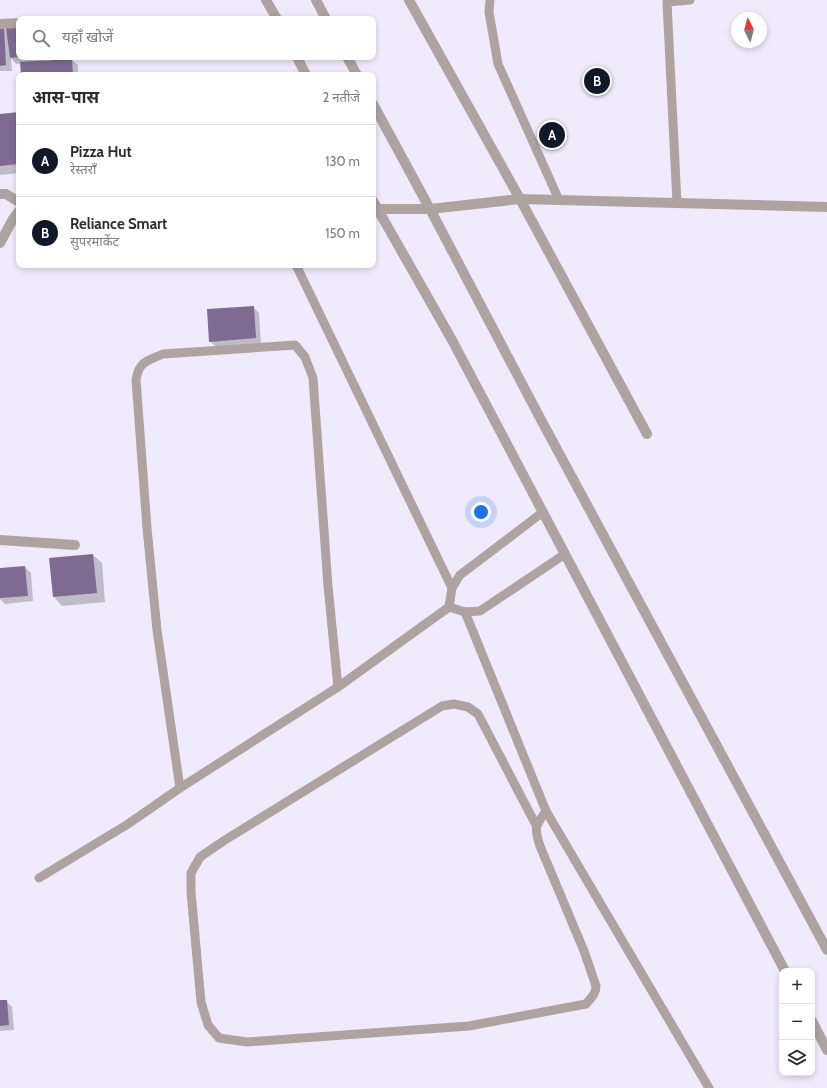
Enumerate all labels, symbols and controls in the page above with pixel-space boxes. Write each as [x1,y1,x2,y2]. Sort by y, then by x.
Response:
north arrow [731,12,767,48]
search box [16,16,376,60]
icon: search [30,27,52,49]
text: यहाँ खोजें [62,28,113,46]
pin: B [584,66,610,96]
text: आस-पास [32,87,99,107]
text: 2 नतीजे [323,89,360,105]
pin: A [539,120,565,150]
text: Pizza Hut [70,143,132,161]
text: A [41,153,49,169]
text: 130 m [325,153,360,169]
text: रेस्तराँ [70,161,96,177]
text: Reliance Smart [70,215,167,233]
text: B [41,225,49,241]
text: 150 m [325,225,360,241]
text: सुपरमार्केट [70,233,119,249]
your location [471,502,491,522]
map controls [779,968,815,1076]
button: + [779,968,815,1004]
button: − [779,1004,815,1040]
button: layers [779,1040,815,1076]

